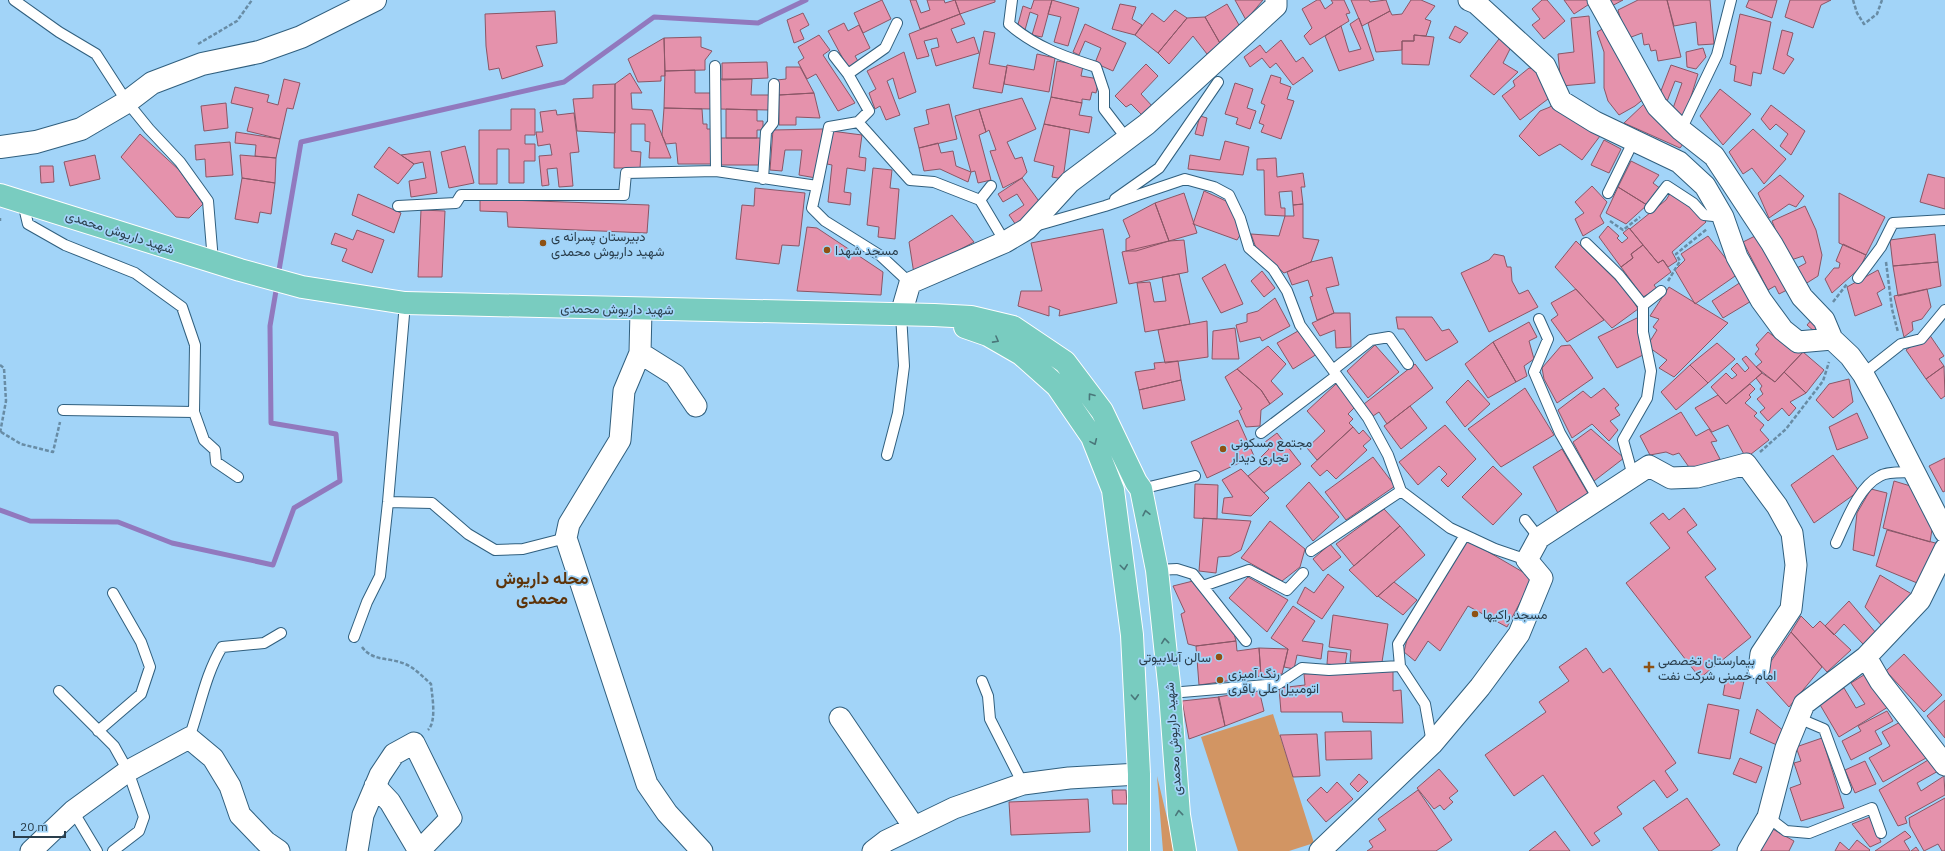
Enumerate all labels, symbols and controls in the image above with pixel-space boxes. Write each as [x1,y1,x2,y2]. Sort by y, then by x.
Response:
street label: شهید داریوش محمدی [63,206,177,258]
place label: دبیرستان پسرانه ی شهید داریوش محمدی [551,228,664,260]
marker: دبیرستان پسرانه ی شهید داریوش محمدی [538,238,548,248]
place label: مسجد شهدا [835,242,898,259]
marker: مسجد شهدا [822,245,832,255]
street label: شهید داریوش محمدی [560,300,674,318]
one-way arrow [992,335,999,342]
one-way arrow [1089,394,1096,401]
place label: مجتمع مسکونی تجاری دیدار [1230,434,1312,466]
one-way arrow [1089,438,1097,445]
marker: مجتمع مسکونی تجاری دیدار [1218,444,1228,454]
one-way arrow [1142,510,1150,516]
one-way arrow [1119,564,1128,571]
district label: محله داریوش محمدی [496,567,588,609]
place label: مسجد راکیها [1483,606,1547,623]
marker: مسجد راکیها [1470,609,1480,619]
one-way arrow [1160,638,1169,644]
place label: سالن آیلابیوتی [1139,649,1211,666]
marker: سالن آیلابیوتی [1214,652,1224,662]
place label: بیمارستان تخصصی امام خمینی شرکت نفت [1658,652,1776,684]
marker: بیمارستان تخصصی امام خمینی شرکت نفت [1643,661,1655,673]
place label: رنگ آمیزی اتومبیل علی باقری [1228,665,1319,697]
marker: رنگ آمیزی اتومبیل علی باقری [1215,675,1225,685]
street label: شهید داریوش محمدی [1161,682,1185,796]
one-way arrow [1131,694,1140,700]
one-way arrow [1175,809,1184,816]
scale bar [14,813,65,839]
text: 20 m [20,819,48,834]

